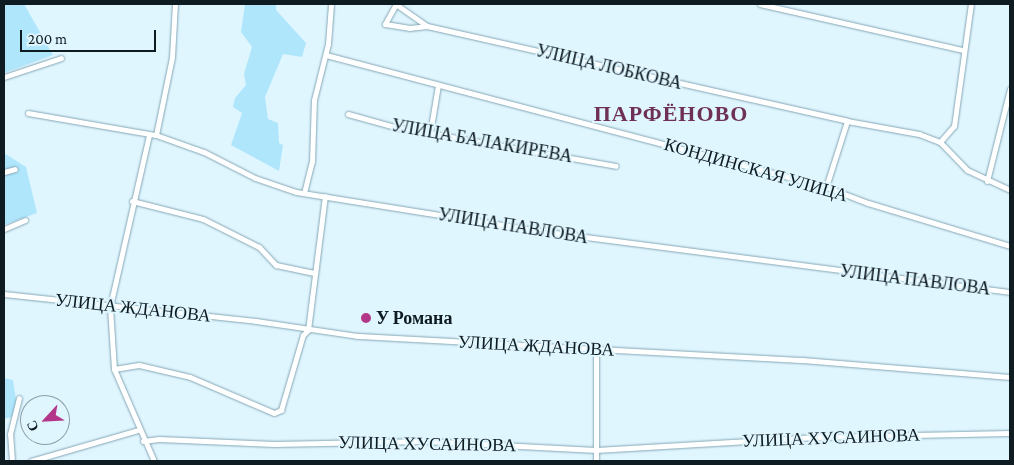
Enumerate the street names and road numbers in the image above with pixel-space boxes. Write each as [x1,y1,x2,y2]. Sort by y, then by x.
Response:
street label: УЛИЦА ЛОБКОВА [534,40,684,94]
street label: УЛИЦА БАЛАКИРЕВА [390,114,574,168]
street label: КОНДИНСКАЯ УЛИЦА [662,133,850,207]
street label: УЛИЦА ПАВЛОВА [436,203,590,249]
street label: УЛИЦА ПАВЛОВА [838,260,992,300]
street label: УЛИЦА ЖДАНОВА [54,289,212,327]
street label: УЛИЦА ЖДАНОВА [457,331,615,361]
street label: УЛИЦА ХУСАИНОВА [742,424,920,452]
street label: УЛИЦА ХУСАИНОВА [338,432,516,456]

